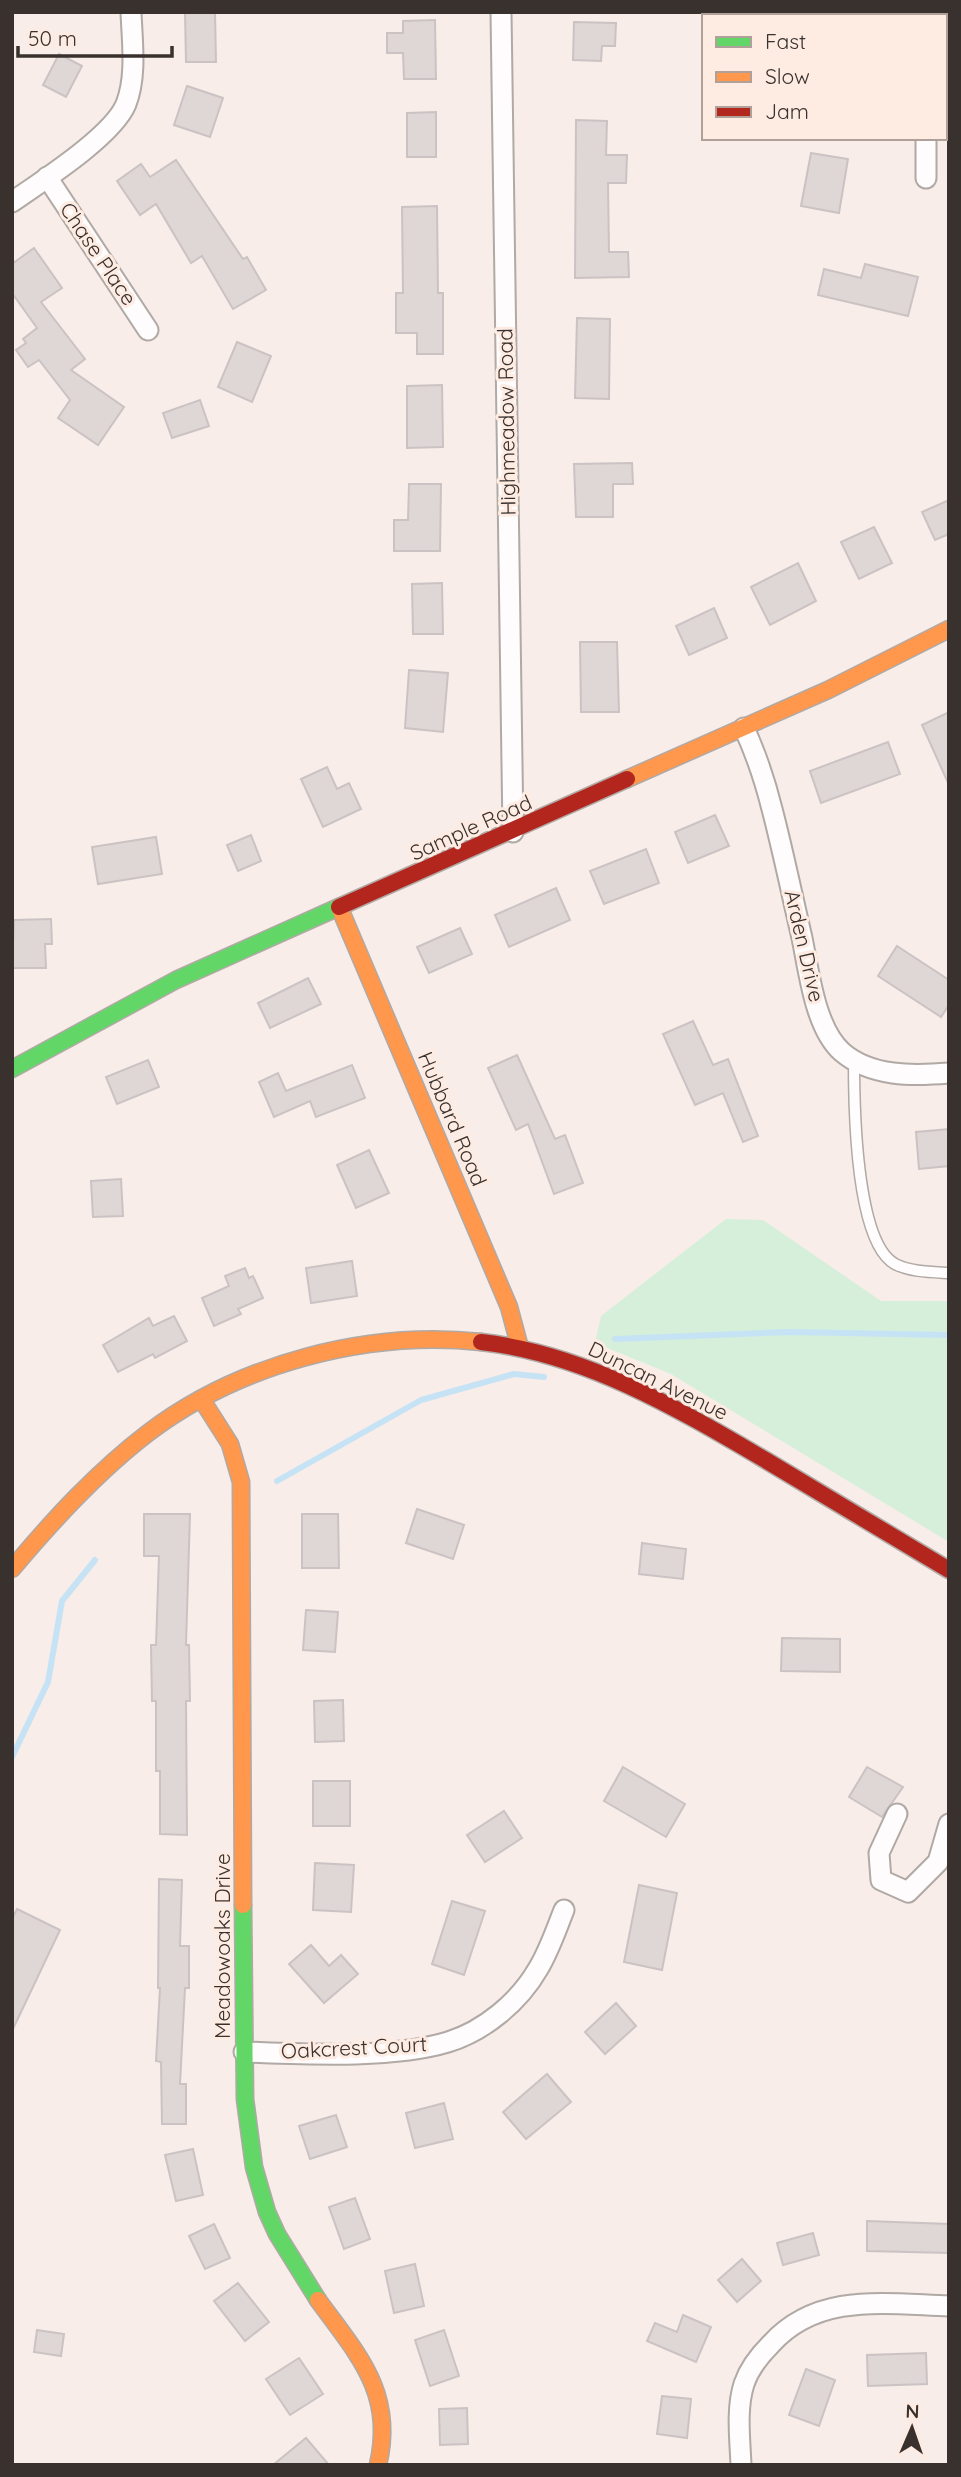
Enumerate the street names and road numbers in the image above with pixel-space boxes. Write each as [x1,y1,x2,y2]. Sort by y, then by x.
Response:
street label: Chase Place [55,197,143,310]
street label: Highmeadow Road [491,328,521,516]
street label: Sample Road [406,789,536,866]
street label: Arden Drive [779,887,830,1004]
street label: Hubbard Road [413,1048,493,1190]
street label: Duncan Avenue [584,1335,733,1425]
street label: Meadowoaks Drive [209,1853,235,2039]
street label: Oakcrest Court [280,2030,428,2064]

